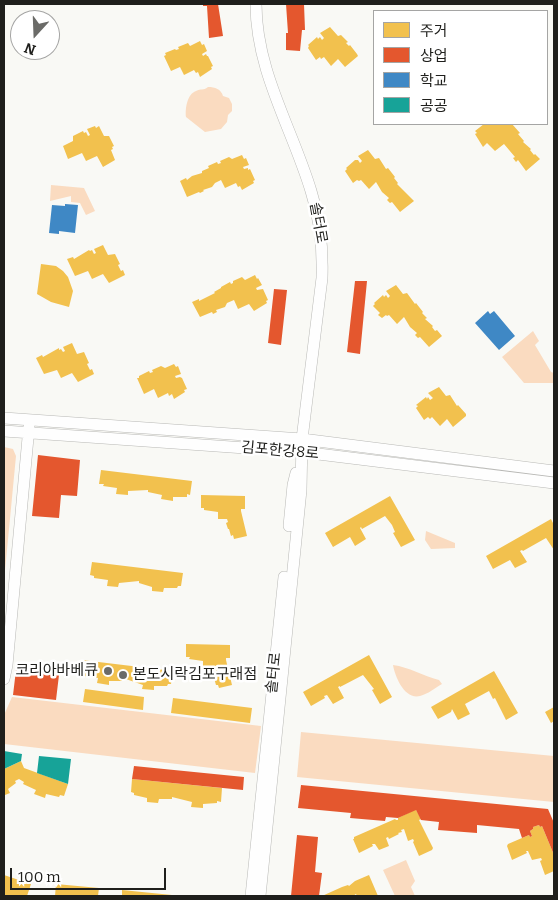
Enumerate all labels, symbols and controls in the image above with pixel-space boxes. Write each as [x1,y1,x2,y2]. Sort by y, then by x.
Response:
north arrow [10,10,60,60]
legend [373,10,548,125]
text: 주거 [420,22,448,40]
text: N [22,39,38,58]
text: 상업 [420,47,448,65]
text: 학교 [420,72,448,90]
text: 공공 [420,97,448,115]
street label: 솔터로 [306,201,330,245]
street label: 김포한강8로 [240,439,320,463]
street label: 솔터로 [263,651,285,695]
place label: 코리아바베큐 [15,662,98,680]
marker: 코리아바베큐 [102,665,114,677]
place label: 본도시락김포구래점 [133,666,257,684]
marker: 본도시락김포구래점 [117,669,129,681]
scale bar [12,858,169,890]
text: 100 m [18,868,61,886]

